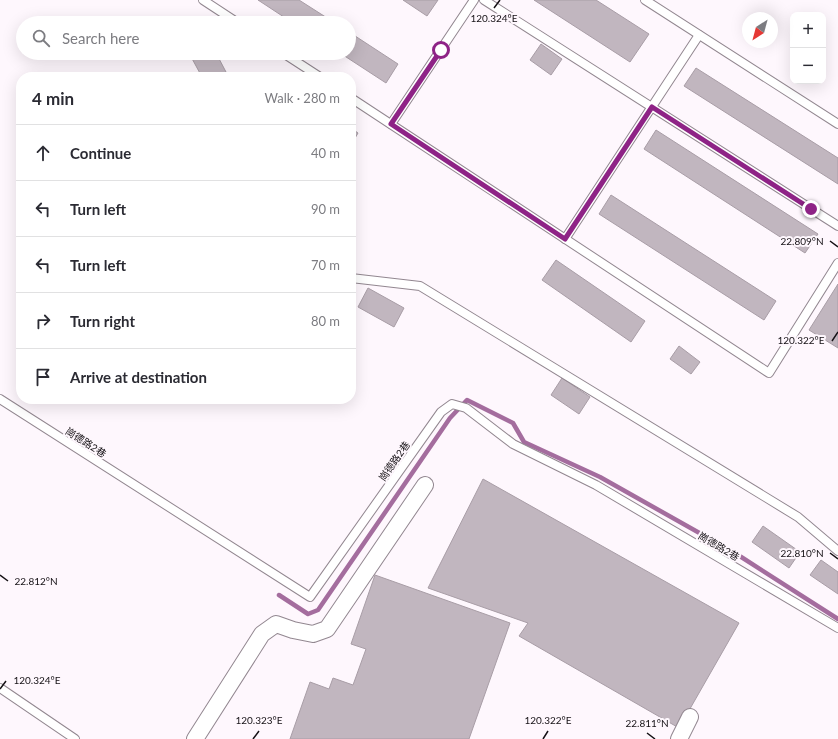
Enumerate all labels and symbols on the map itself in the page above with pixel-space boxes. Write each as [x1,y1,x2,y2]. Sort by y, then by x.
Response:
text: 120.324°E [470,12,518,24]
north arrow [742,12,778,48]
route start [432,41,450,59]
route end [802,200,820,218]
text: 22.809°N [780,235,824,247]
text: 120.322°E [777,334,825,346]
street label: 崗德路2巷 [64,424,108,460]
street label: 崗德路2巷 [376,439,412,483]
street label: 崗德路2巷 [696,529,742,563]
text: 22.810°N [780,547,824,559]
text: 22.812°N [14,575,58,587]
text: 120.324°E [13,674,61,686]
text: 120.323°E [235,714,283,726]
text: 120.322°E [524,714,572,726]
text: 22.811°N [625,717,669,729]

